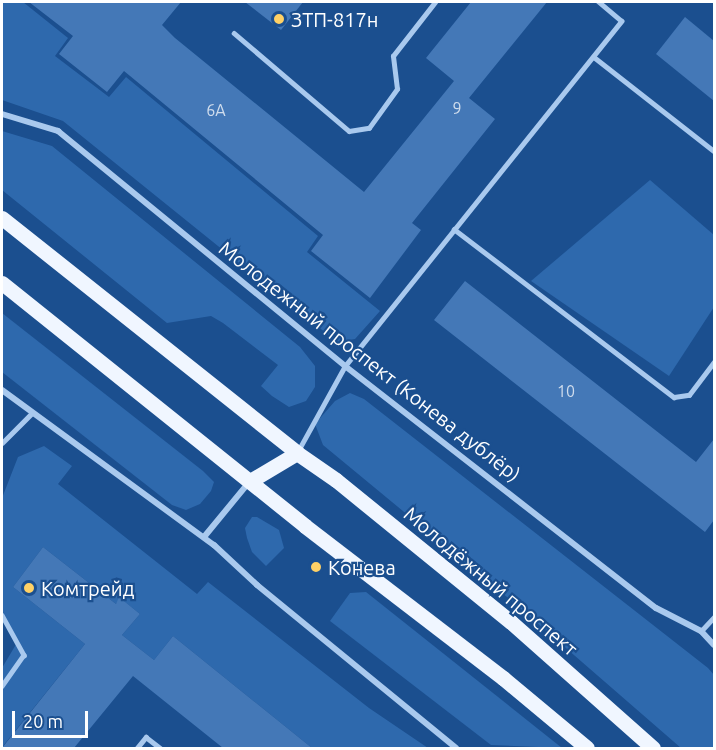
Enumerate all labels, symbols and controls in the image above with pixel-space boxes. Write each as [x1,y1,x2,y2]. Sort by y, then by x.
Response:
place label: ЗТП-817н [291,7,378,31]
marker: ЗТП-817н [272,12,286,26]
house number: 9 [452,98,462,118]
house number: 6А [206,100,226,120]
street label: Молодежный проспект (Конева дублёр) [214,236,526,486]
house number: 10 [557,381,575,401]
street label: Молодёжный проспект [399,501,583,661]
place label: Конева [328,555,396,579]
marker: Конева [309,560,323,574]
place label: Комтрейд [41,576,134,600]
marker: Комтрейд [22,581,36,595]
scale bar [15,699,92,737]
text: 20 m [23,711,63,731]

